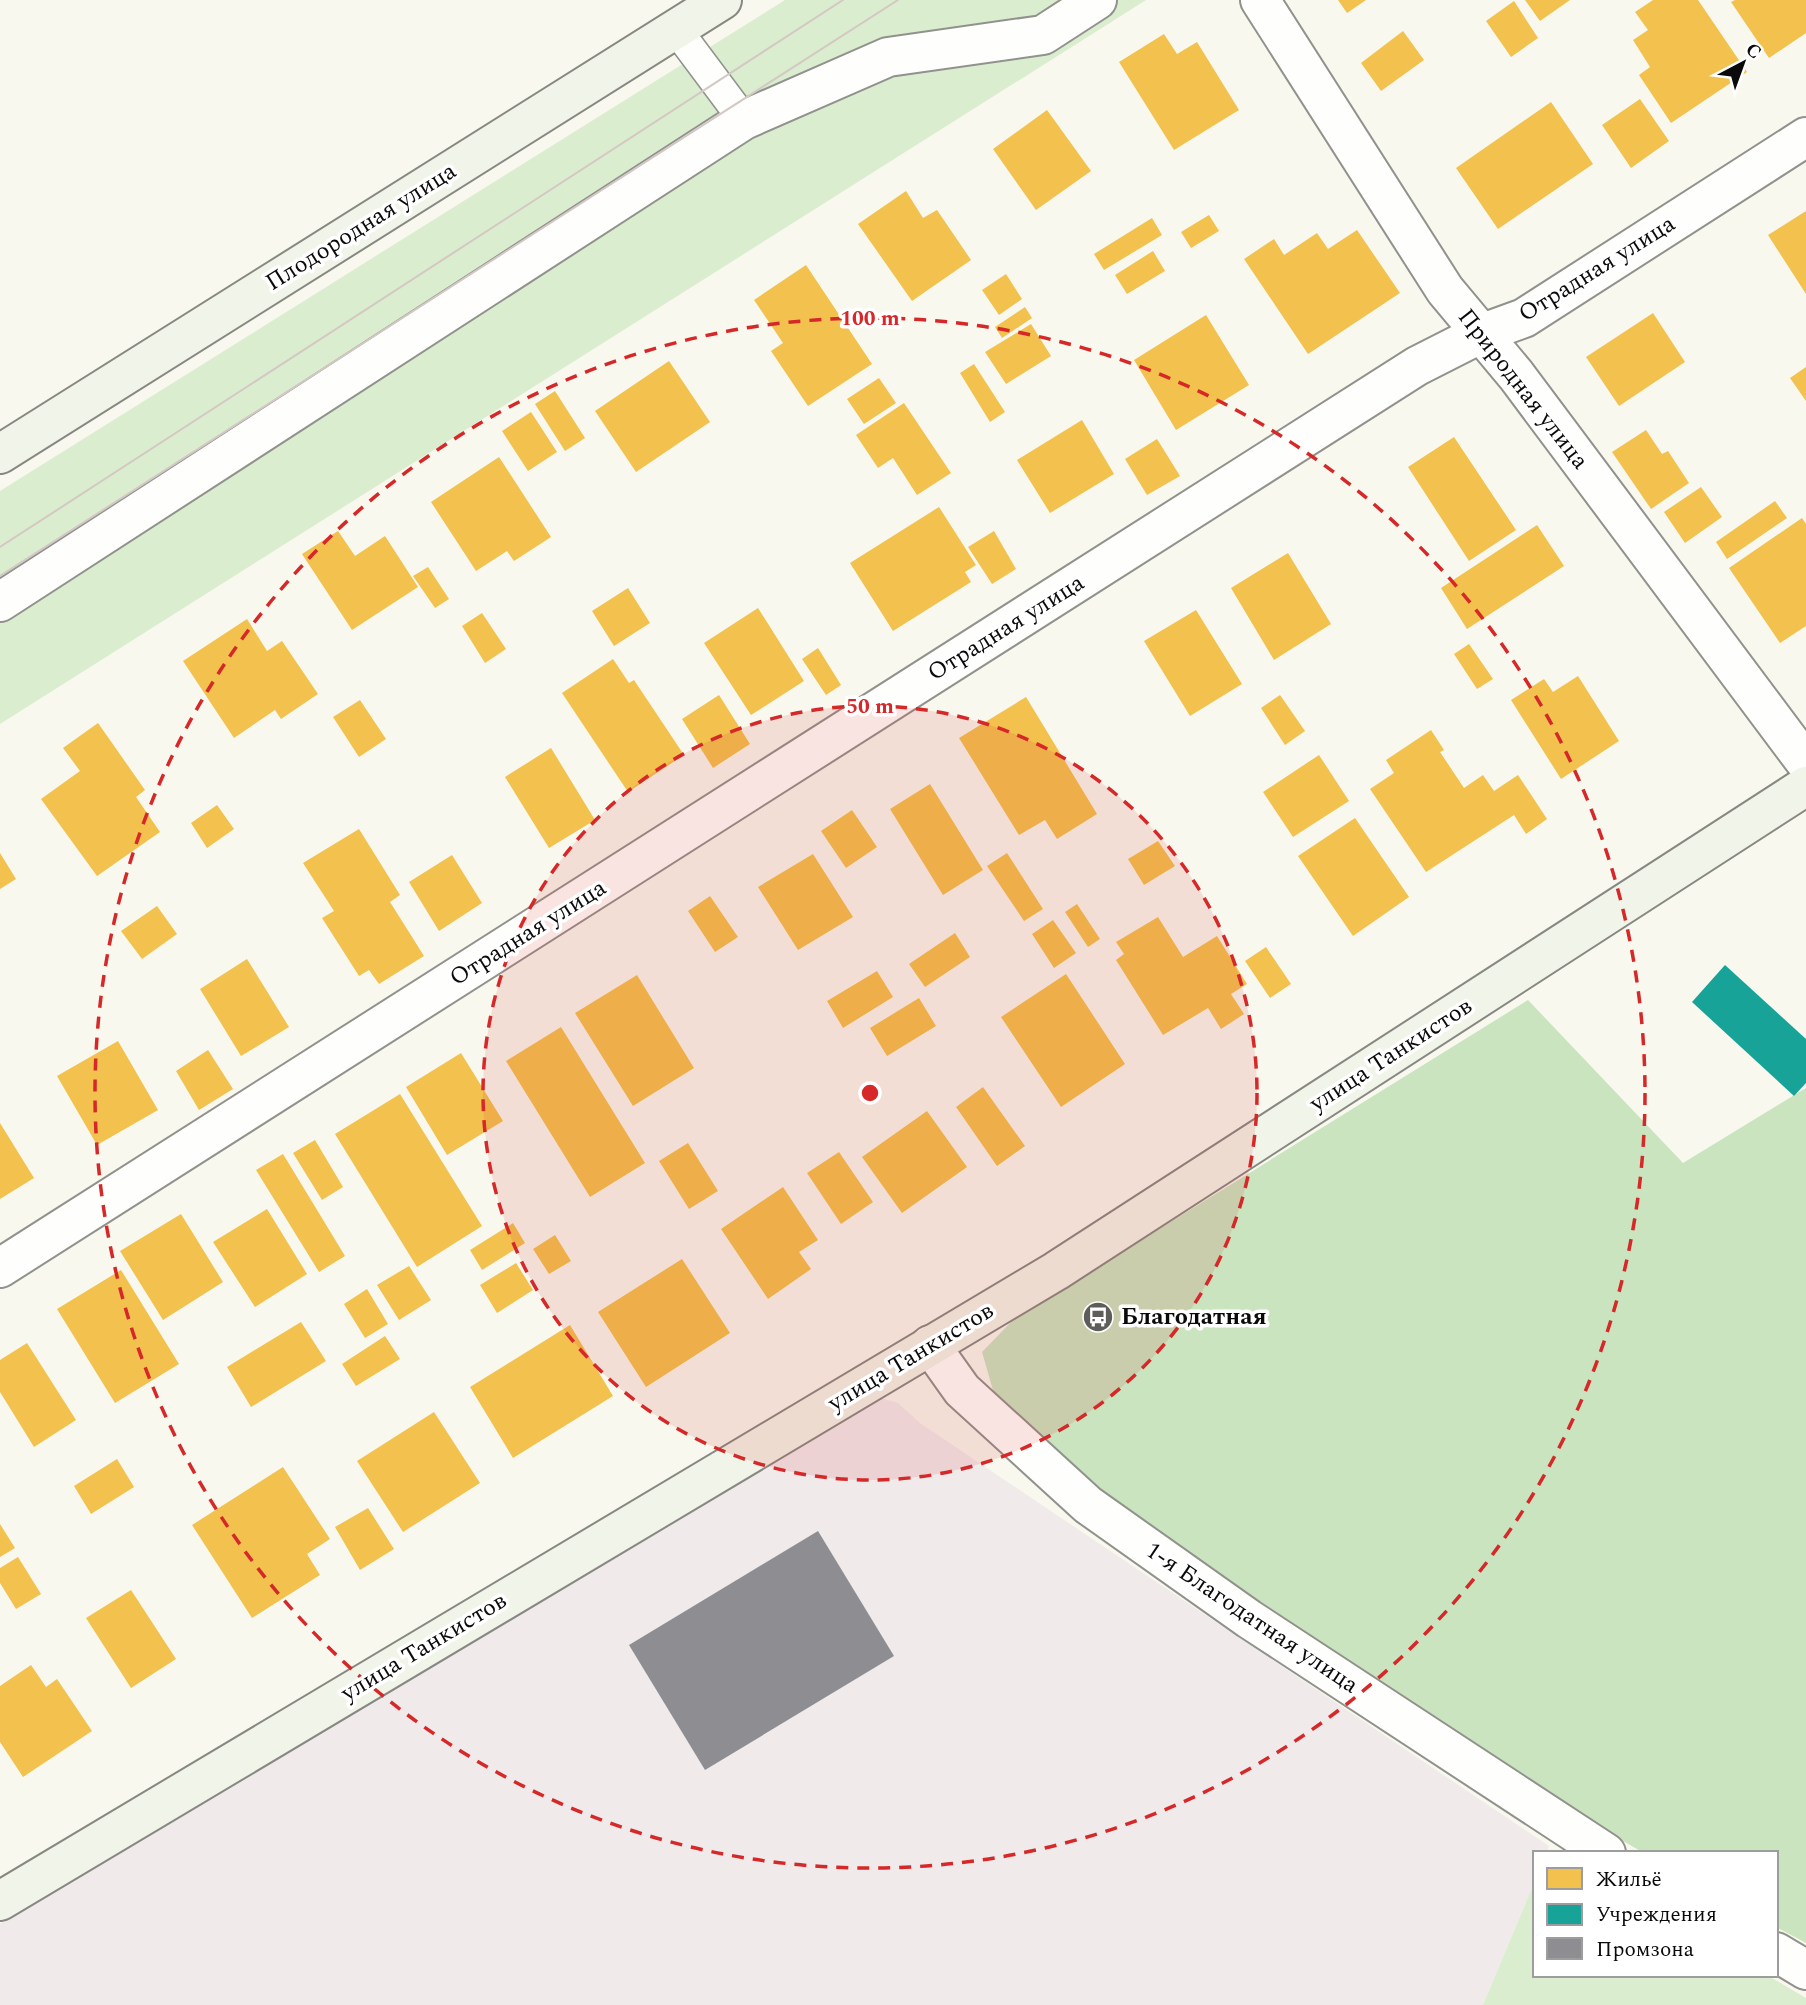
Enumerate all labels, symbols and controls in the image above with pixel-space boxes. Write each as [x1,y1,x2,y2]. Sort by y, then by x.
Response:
north arrow [1708,28,1778,98]
text: С [1739,36,1768,67]
street label: Плодородная улица [258,153,464,300]
street label: Отрадная улица [1512,206,1683,332]
street label: Природная улица [1449,301,1598,477]
text: 100 m [840,303,900,335]
street label: Отрадная улица [921,565,1092,691]
text: 50 m [846,691,894,723]
street label: Отрадная улица [443,870,614,996]
street label: улица Танкистов [1302,989,1480,1122]
centre of rings [858,1081,882,1105]
street label: улица Танкистов [820,1293,1001,1421]
place label: Благодатная [1121,1299,1267,1335]
bus stop icon: Благодатная [1081,1300,1115,1334]
street label: 1-я Благодатная улица [1138,1533,1366,1703]
street label: улица Танкистов [333,1583,514,1711]
legend [1533,1851,1778,1977]
text: Жильё [1596,1864,1662,1896]
text: Учреждения [1596,1899,1717,1931]
text: Промзона [1596,1934,1695,1966]

